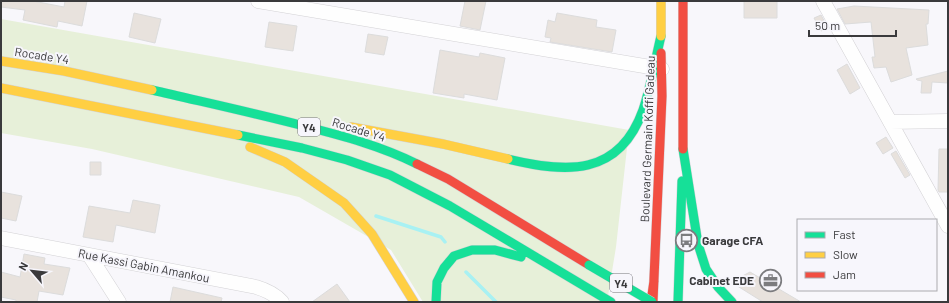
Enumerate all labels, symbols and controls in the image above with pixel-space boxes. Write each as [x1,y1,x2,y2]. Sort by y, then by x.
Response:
scale bar [809,12,896,38]
text: 50 m [815,18,840,32]
street label: Rocade Y4 [14,44,70,66]
street label: Boulevard Germain Koffi Gadeau [637,55,657,223]
street label: Rocade Y4 [331,114,387,144]
road number: Y4 [298,118,320,136]
legend [797,219,937,291]
bus stop icon: Garage CFA [674,227,700,253]
text: Fast [833,227,856,241]
place label: Garage CFA [702,233,763,247]
street label: Rue Kassi Gabin Amankou [77,245,211,285]
text: Slow [833,247,858,261]
north arrow [12,251,52,291]
text: N [15,260,30,272]
office icon: Cabinet EDE [757,267,783,293]
text: Jam [833,267,856,281]
place label: Cabinet EDE [689,273,754,287]
road number: Y4 [610,274,632,292]

